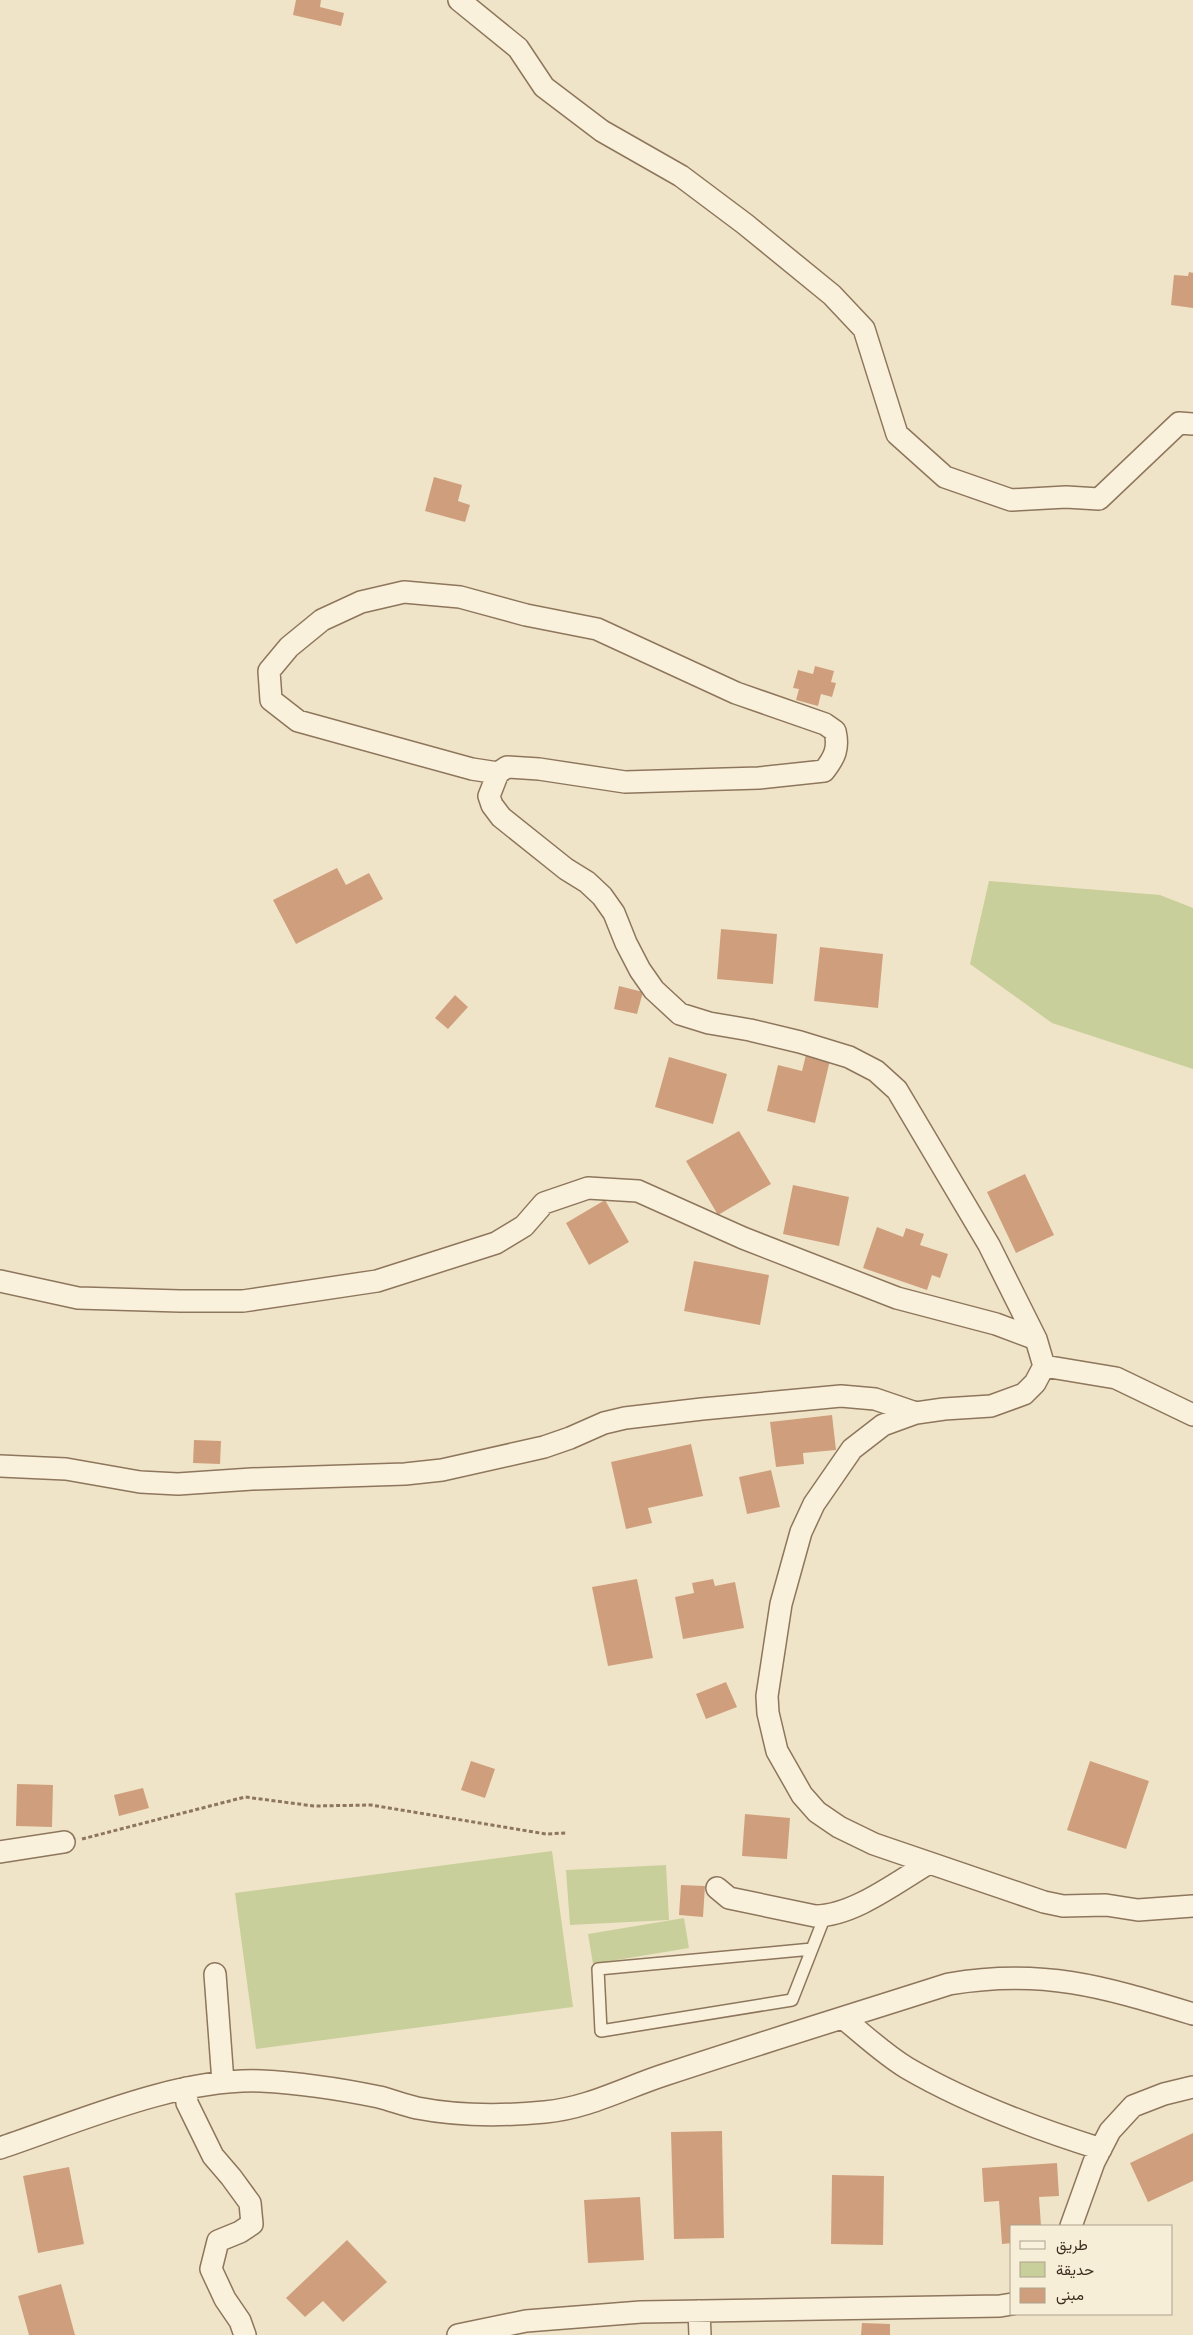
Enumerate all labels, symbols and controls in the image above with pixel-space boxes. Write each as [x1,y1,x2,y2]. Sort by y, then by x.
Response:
legend [1010,2225,1173,2315]
text: طريق [1056,2234,1088,2255]
text: حديقة [1056,2259,1094,2279]
text: مبنى [1056,2284,1084,2305]

